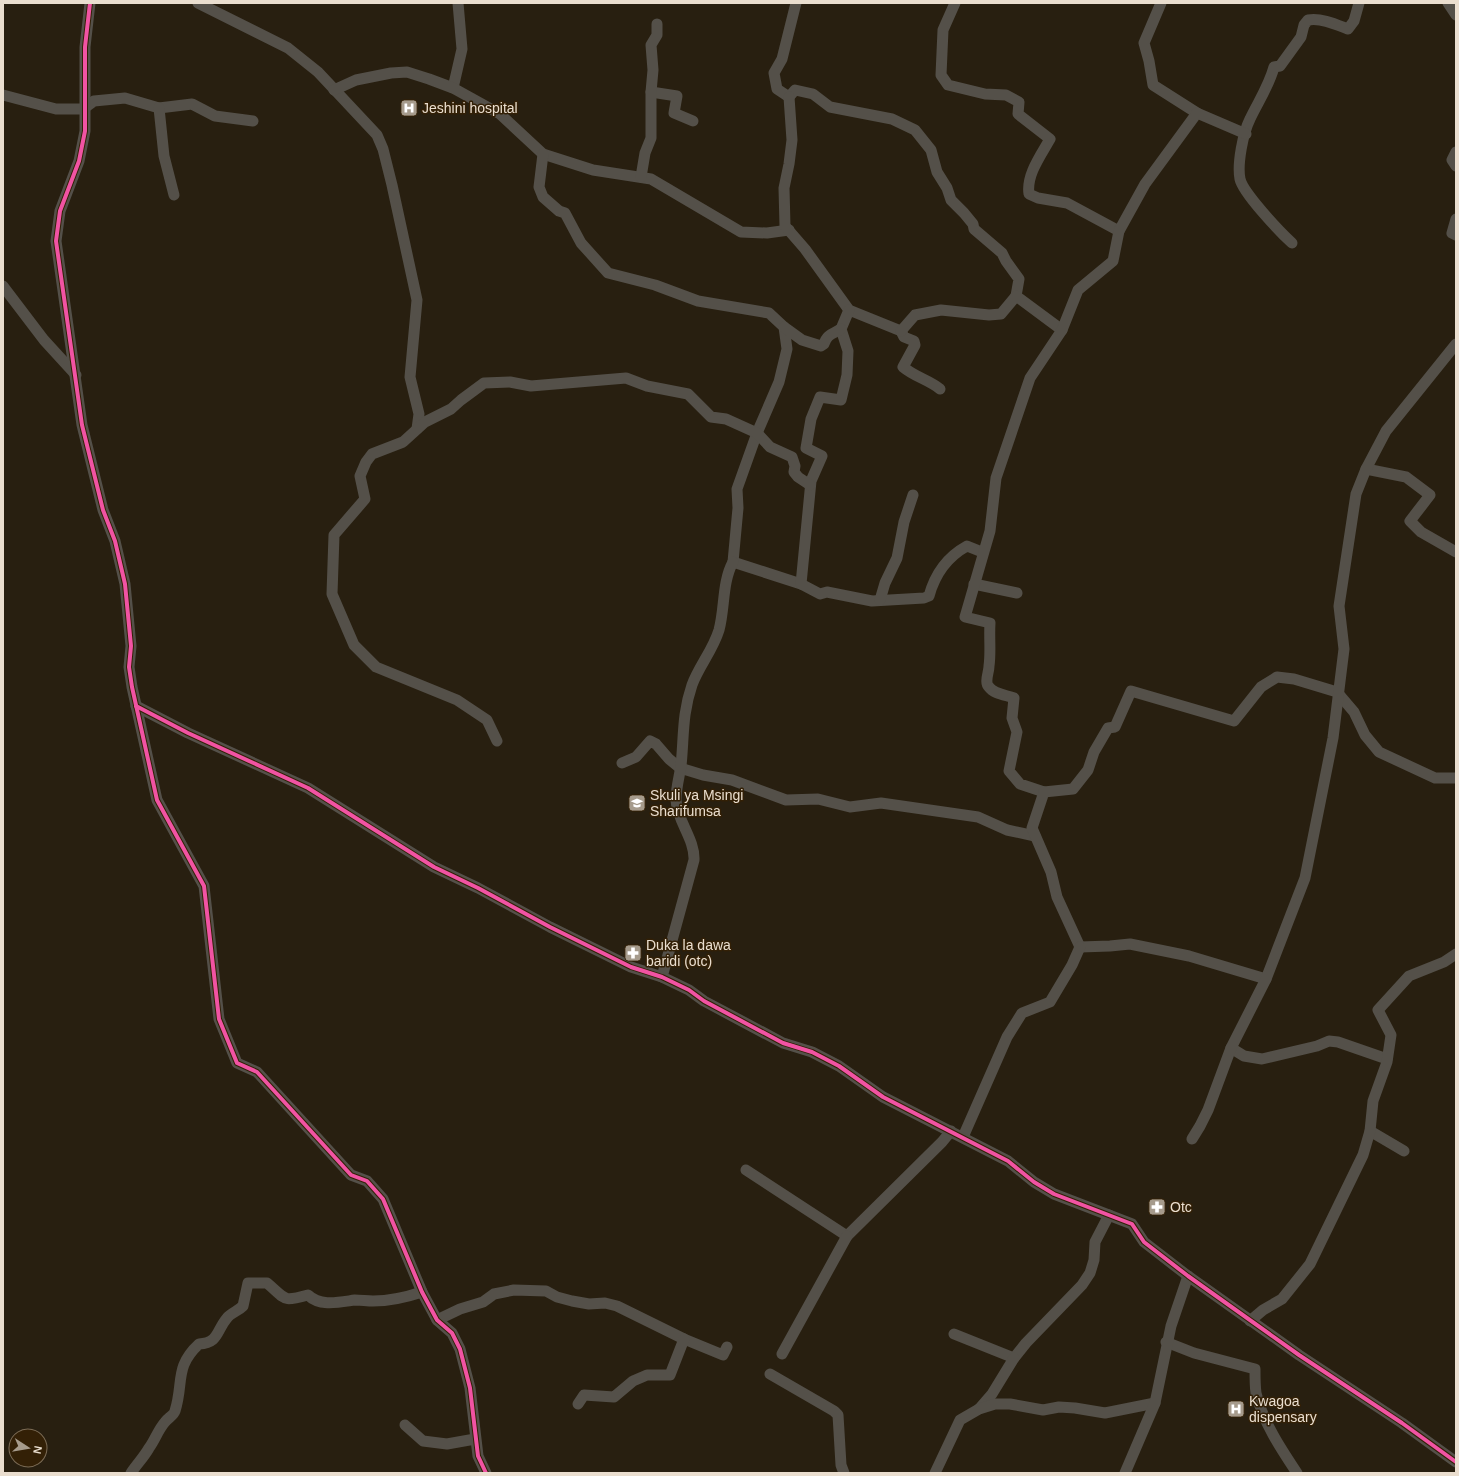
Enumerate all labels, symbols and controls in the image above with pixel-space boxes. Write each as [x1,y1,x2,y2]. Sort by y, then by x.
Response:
hospital icon: Jeshini hospital [399,98,419,118]
place label: Jeshini hospital [422,100,518,116]
place label: Skuli ya Msingi Sharifumsa [650,787,743,819]
school or university icon: Skuli ya Msingi Sharifumsa [627,793,647,813]
place label: Duka la dawa baridi (otc) [646,937,731,969]
pharmacy icon: Duka la dawa baridi (otc) [623,943,643,963]
pharmacy icon: Otc [1147,1197,1167,1217]
place label: Otc [1170,1199,1192,1215]
place label: Kwagoa dispensary [1249,1393,1317,1425]
hospital icon: Kwagoa dispensary [1226,1399,1246,1419]
north arrow [8,1428,48,1468]
text: N [31,1445,44,1455]

